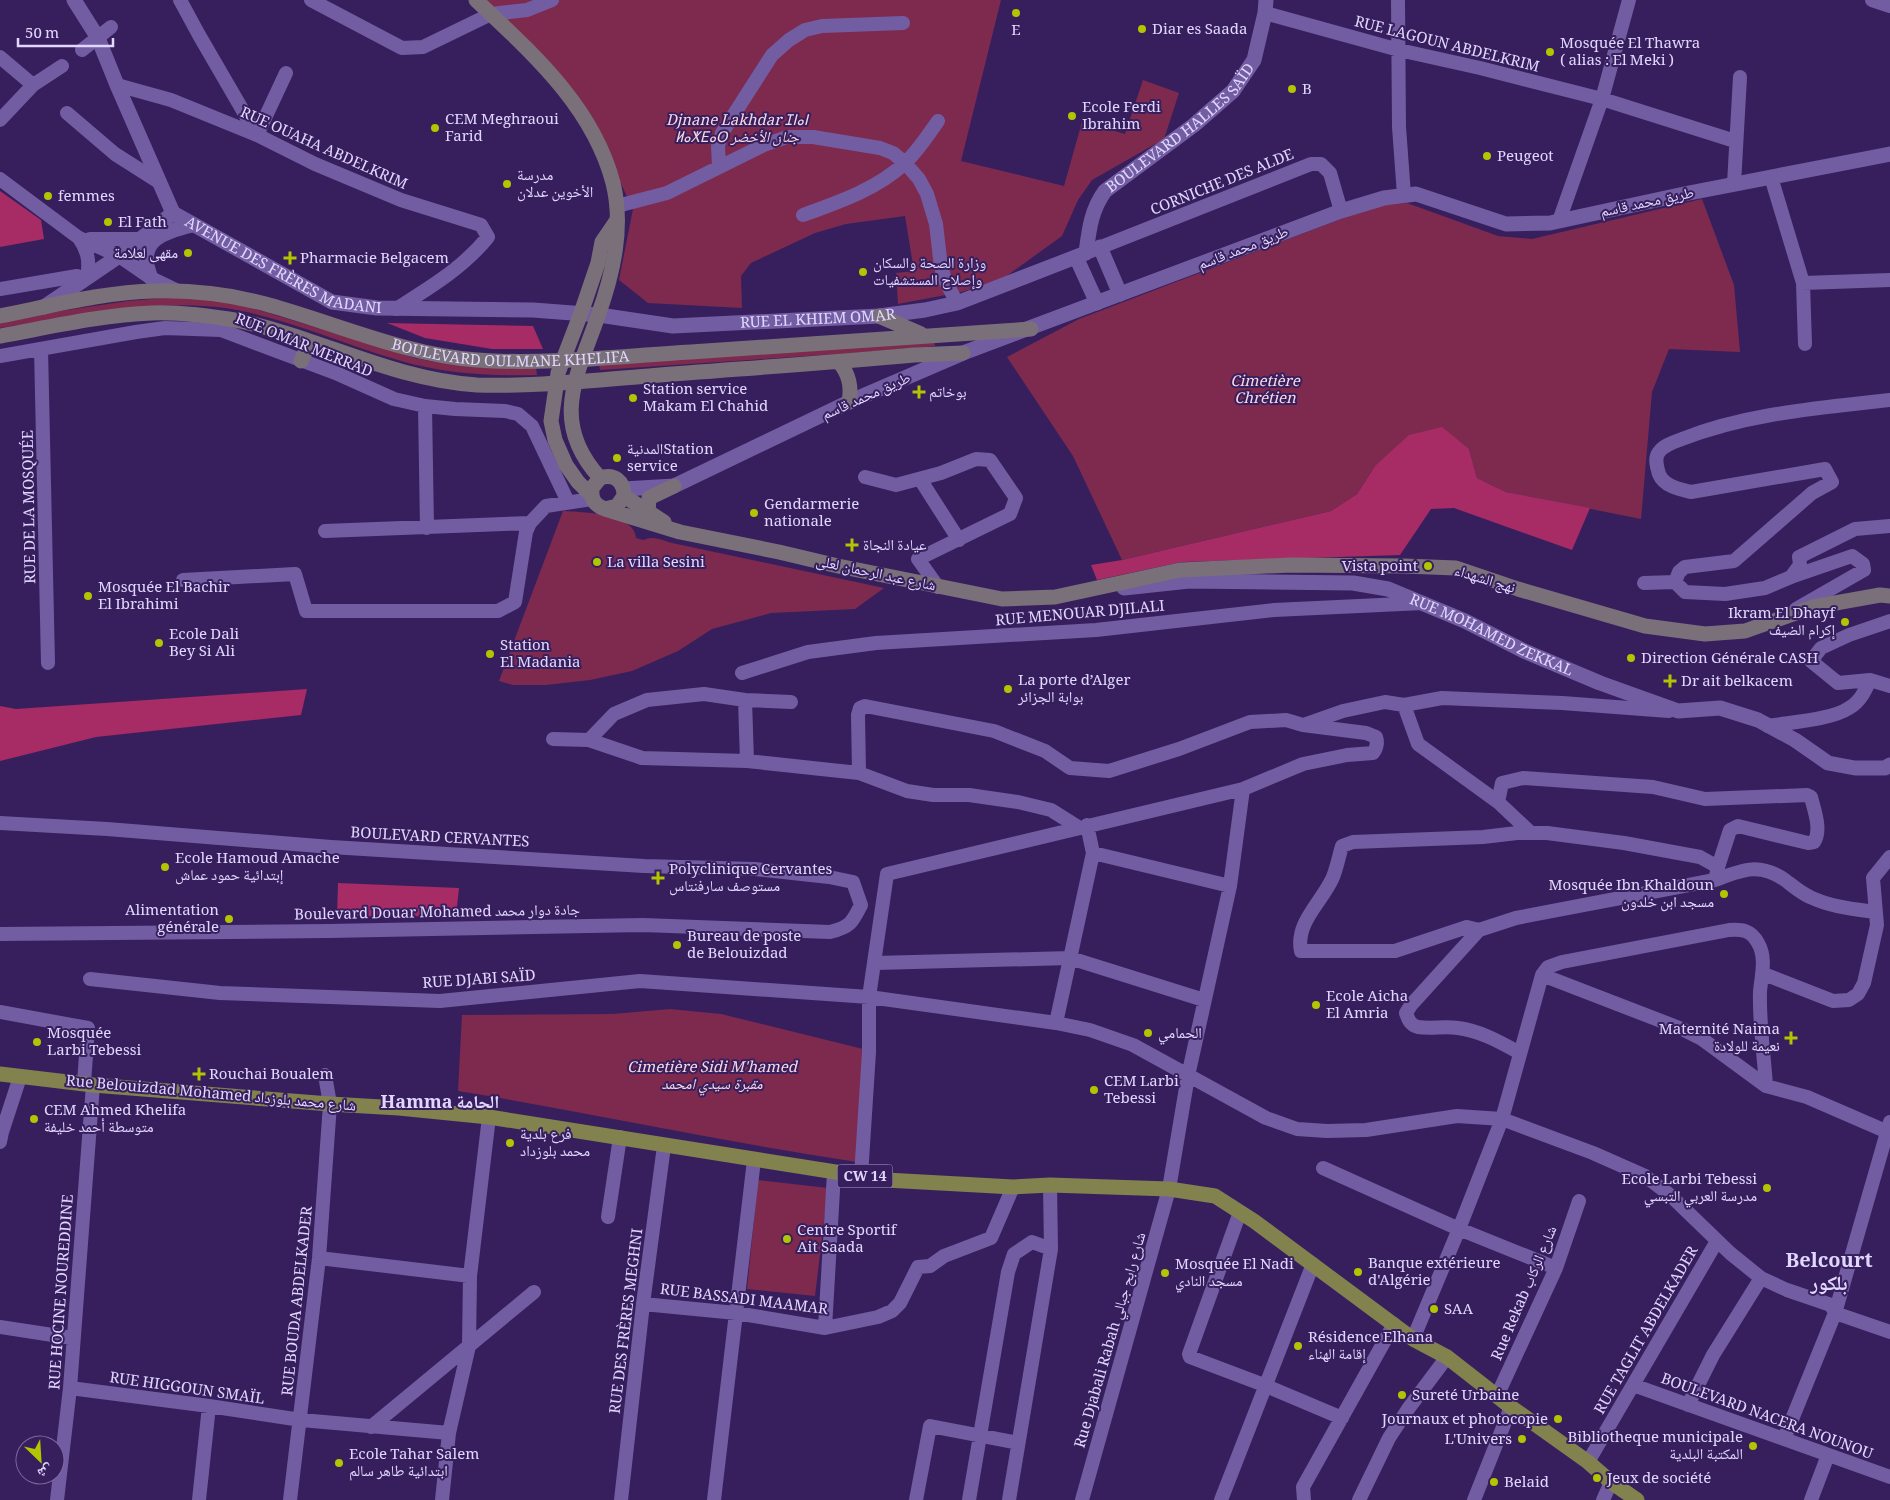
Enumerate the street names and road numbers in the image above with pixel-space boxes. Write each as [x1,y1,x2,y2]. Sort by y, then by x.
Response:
street label: RUE LAGOUN ABDELKRIM [1351,10,1542,82]
street label: BOULEVARD HALLES SAÏD [1101,59,1263,201]
street label: RUE OUAHA ABDELKRIM [235,101,411,199]
street label: CORNICHE DES ALDE [1147,143,1298,225]
street label: طريق محمد قاسم [1598,181,1697,227]
street label: AVENUE DES FRÈRES MADANI [179,211,382,323]
street label: طريق محمد قاسم [1195,221,1293,279]
street label: RUE EL KHIEM OMAR [740,303,898,338]
street label: RUE OMAR MERRAD [230,307,376,386]
street label: BOULEVARD OULMANE KHELIFA [388,333,631,376]
street label: طريق محمد قاسم [818,367,916,429]
street label: RUE DE LA MOSQUÉE [17,430,45,584]
street label: شارع عبد الرحمان لعلى [813,550,938,600]
street label: نهج الشهداء [1451,559,1518,603]
street label: RUE MOHAMED ZEKKAL [1405,588,1577,685]
street label: RUE MENOUAR DJILALI [994,595,1166,635]
street label: BOULEVARD CERVANTES [350,821,530,857]
street label: Boulevard Douar Mohamed جادة دوار محمد [294,899,581,929]
street label: RUE DJABI SAÏD [422,964,537,998]
street label: Rue Belouizdad Mohamed شارع محمد بلوزداد [65,1069,357,1121]
road number: CW 14 [838,1164,892,1188]
street label: RUE HOCINE NOUREDDINE [43,1194,83,1391]
street label: RUE BOUDA ABDELKADER [276,1205,322,1397]
street label: Rue Rekab شارع الركاب [1486,1222,1566,1365]
street label: RUE DES FRÈRES MEGHNI [604,1227,652,1415]
street label: Rue Djabali Rabah شارع رابح جبالي [1069,1229,1155,1452]
street label: RUE TAGLIT ABDELKADER [1589,1242,1707,1420]
street label: RUE BASSADI MAAMAR [658,1278,829,1324]
street label: RUE HIGGOUN SMAÏL [108,1366,266,1414]
street label: BOULEVARD NACERA NOUNOU [1656,1367,1876,1469]

